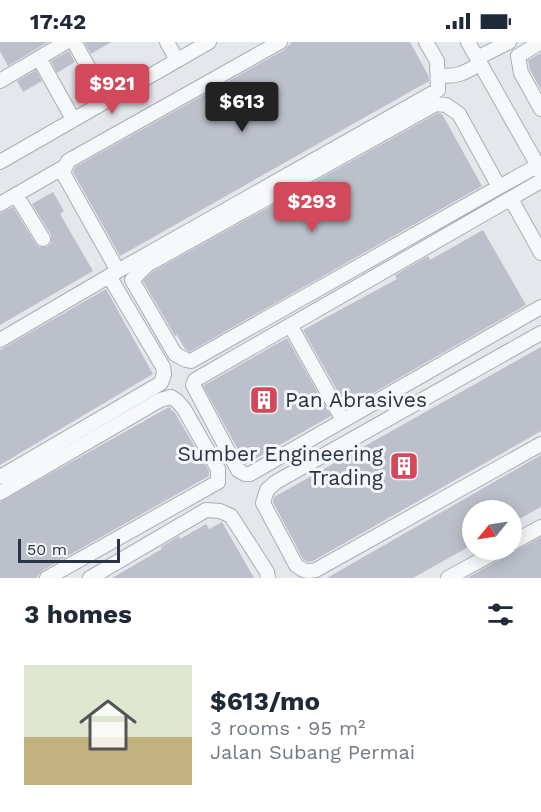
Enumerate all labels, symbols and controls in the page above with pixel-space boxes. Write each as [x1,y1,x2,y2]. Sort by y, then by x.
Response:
text: 17:42 [30,9,86,34]
pin: $921 [76,64,148,115]
text: $921 [89,71,135,95]
pin: $613 [206,82,278,133]
text: $613 [219,89,265,113]
pin: $293 [276,182,348,233]
text: $293 [288,189,336,213]
building icon: Pan Abrasives [248,384,280,416]
place label: Pan Abrasives [285,387,427,412]
place label: Sumber Engineering Trading [177,441,384,490]
building icon: Sumber Engineering Trading [388,450,420,482]
north arrow [462,500,522,560]
map controls [462,500,522,560]
scale bar [18,536,120,564]
text: 50 m [27,540,67,559]
icon: filters [484,598,517,631]
text: 3 homes [24,599,132,629]
text: $613/mo [210,686,320,716]
icon: home [72,689,144,761]
text: 3 rooms · 95 m² [210,716,365,740]
text: Jalan Subang Permai [210,740,415,764]

